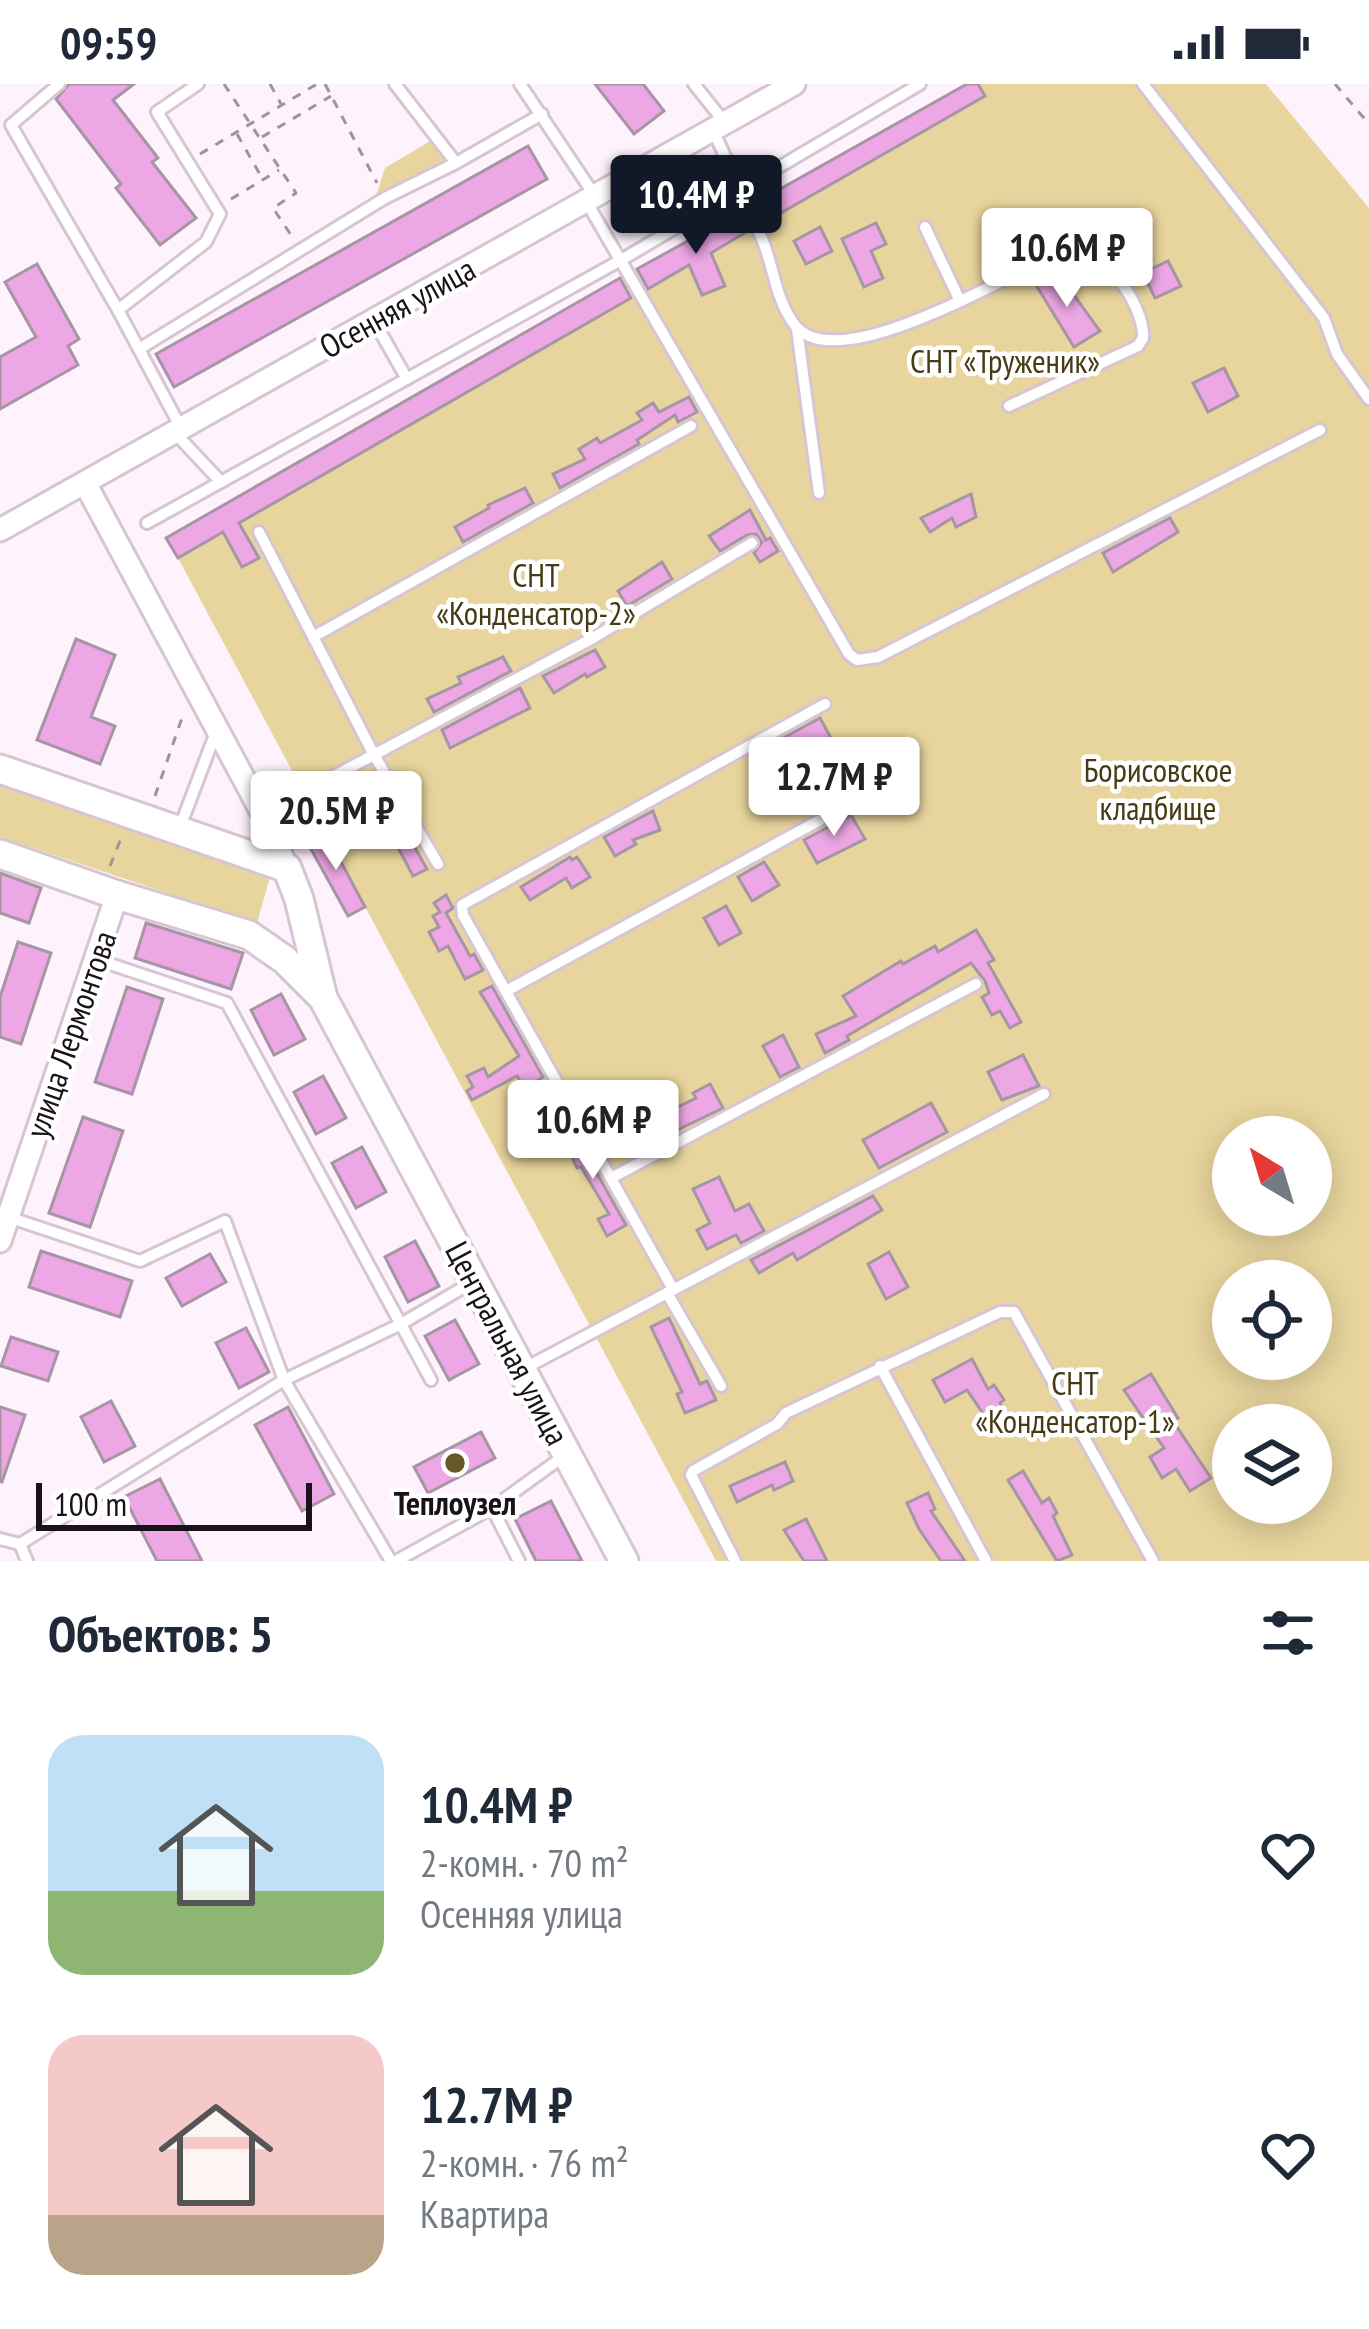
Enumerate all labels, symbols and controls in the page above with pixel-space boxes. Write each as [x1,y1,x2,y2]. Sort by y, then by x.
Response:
text: 09:59 [60,13,157,71]
pin: 10.4M ₽ [585,155,807,257]
text: 10.4M ₽ [638,168,754,219]
pin: 10.6M ₽ [956,208,1178,310]
text: 10.6M ₽ [1009,221,1125,272]
street label: Осенняя улица [312,247,482,367]
park label: СНТ «Труженик» [910,339,1100,382]
park label: СНТ «Конденсатор-2» [436,553,636,634]
pin: 12.7M ₽ [723,737,945,839]
park label: Борисовское кладбище [1084,748,1232,829]
text: 12.7M ₽ [776,750,892,801]
pin: 20.5M ₽ [225,771,447,873]
text: 20.5M ₽ [278,784,394,835]
street label: улица Лермонтова [15,925,125,1143]
pin: 10.6M ₽ [482,1080,704,1182]
text: 10.6M ₽ [535,1093,651,1144]
north arrow [1212,1116,1332,1236]
map controls [1212,1116,1332,1524]
street label: Центральная улица [436,1234,580,1452]
button: locate [1212,1260,1332,1380]
park label: СНТ «Конденсатор-1» [975,1361,1175,1442]
button: layers [1212,1404,1332,1524]
marker: Теплоузел [442,1450,468,1476]
scale bar [36,1477,312,1530]
place label: Теплоузел [394,1481,516,1524]
text: 100 m [54,1482,127,1525]
text: Объектов: 5 [48,1600,273,1666]
icon: filters [1255,1600,1321,1666]
text: 10.4M ₽ [420,1771,573,1837]
icon: home [144,1783,288,1927]
icon: heart [1255,1822,1321,1888]
text: 2-комн. · 70 m² [420,1837,629,1888]
text: Осенняя улица [420,1888,623,1939]
text: 12.7M ₽ [420,2071,573,2137]
icon: home [144,2083,288,2227]
icon: heart [1255,2122,1321,2188]
text: 2-комн. · 76 m² [420,2137,629,2188]
text: Квартира [420,2188,549,2239]

